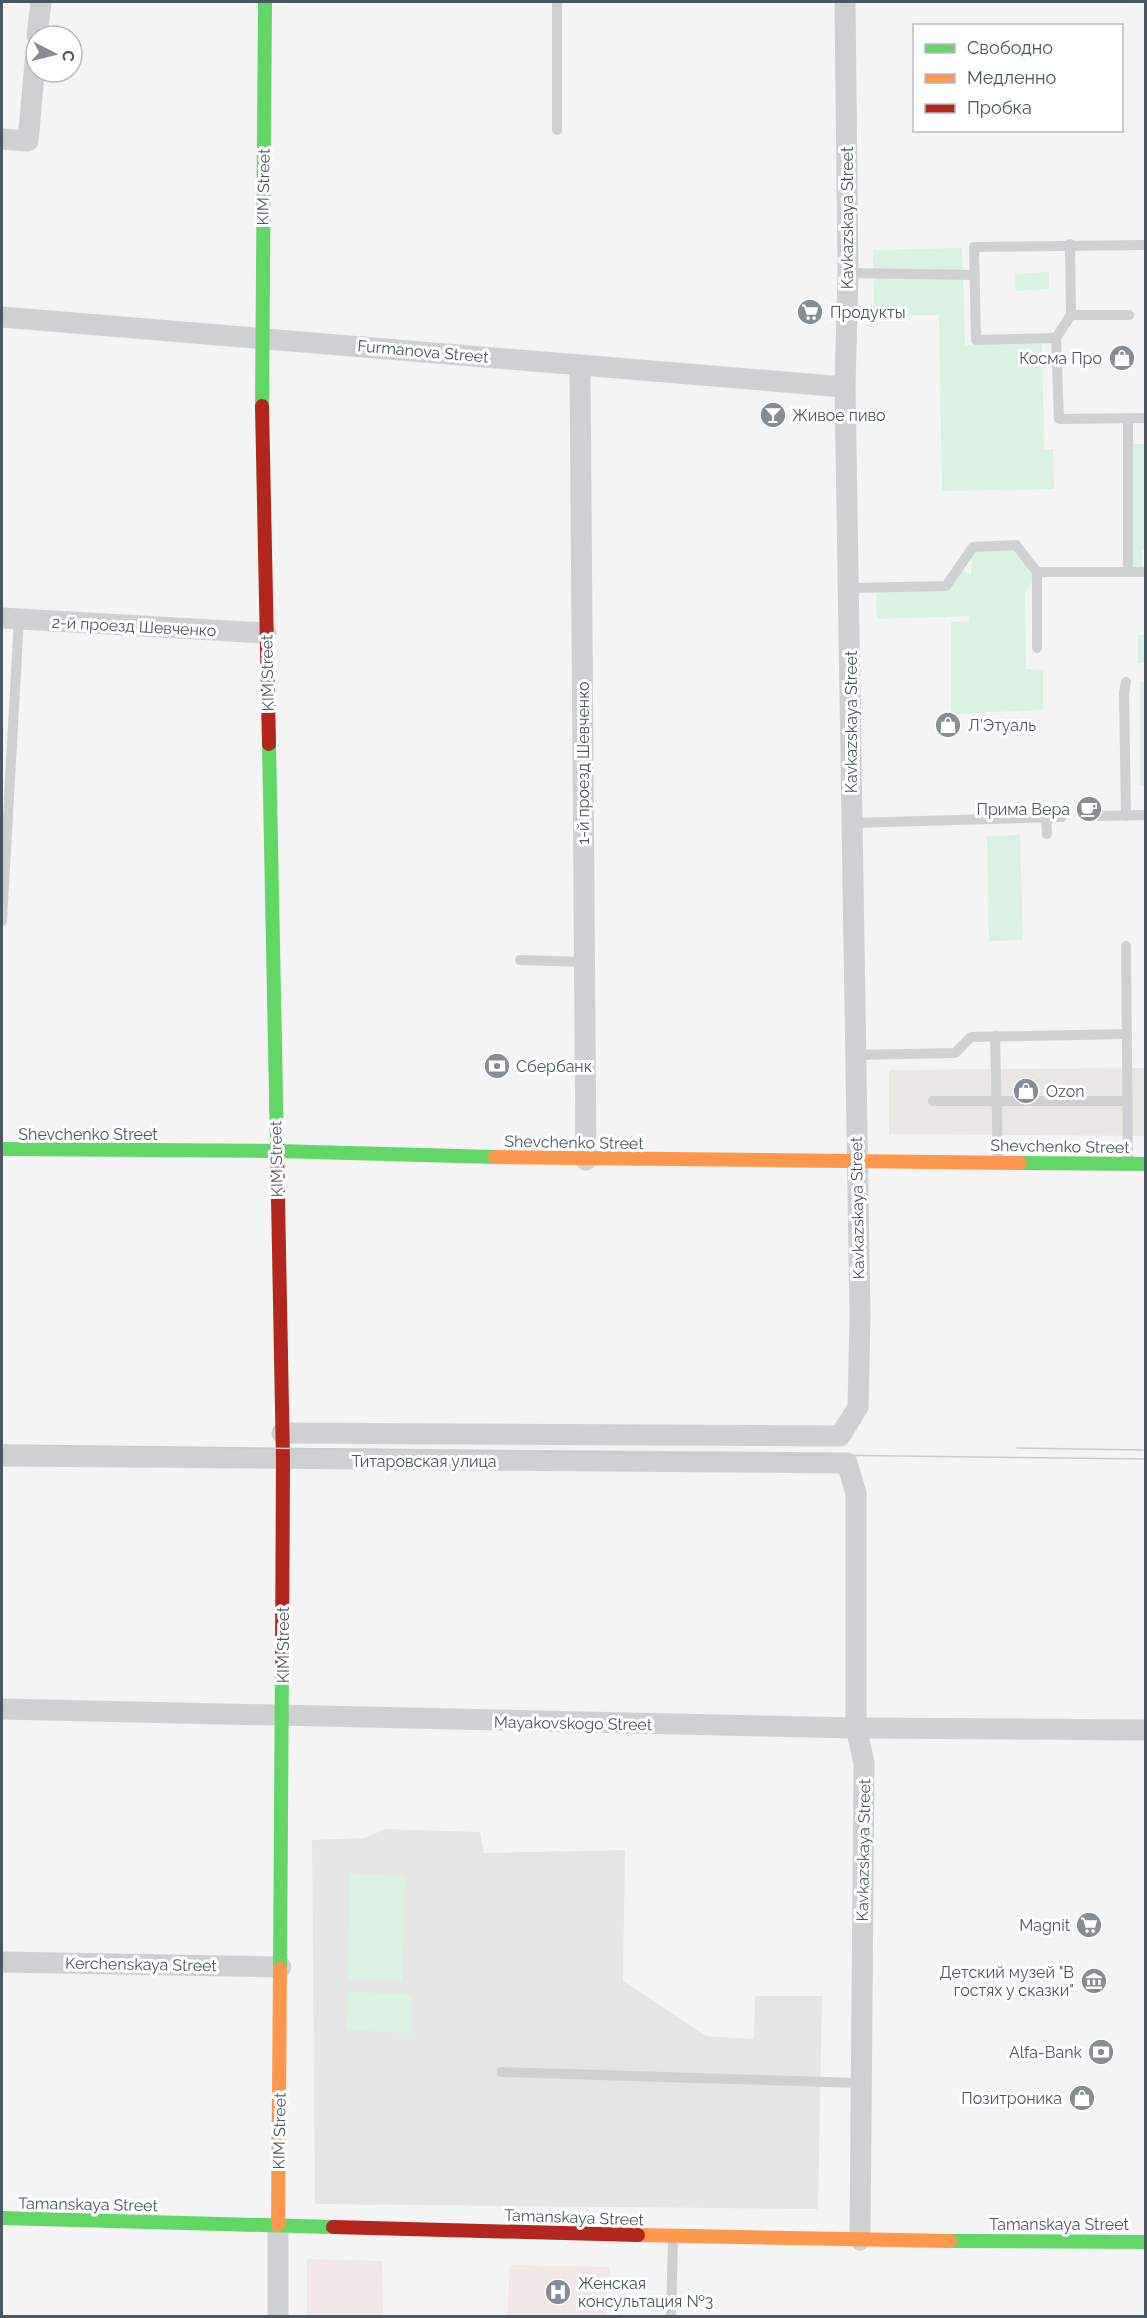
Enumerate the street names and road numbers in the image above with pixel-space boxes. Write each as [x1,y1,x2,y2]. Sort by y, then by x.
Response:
street label: Kavkazskaya Street [838,146,857,289]
street label: KIM Street [253,148,274,226]
street label: Furmanova Street [357,336,490,367]
street label: 2-й проезд Шевченко [51,613,217,640]
street label: KIM Street [257,634,278,712]
street label: Kavkazskaya Street [842,650,861,793]
street label: 1-й проезд Шевченко [574,681,593,845]
street label: KIM Street [266,1120,287,1198]
street label: Shevchenko Street [18,1125,158,1144]
street label: Shevchenko Street [504,1132,644,1153]
street label: Kavkazskaya Street [847,1136,868,1279]
street label: Shevchenko Street [990,1136,1130,1157]
street label: Титаровская улица [351,1452,497,1471]
street label: KIM Street [274,1606,293,1683]
street label: Mayakovskogo Street [494,1713,653,1734]
street label: Kavkazskaya Street [853,1778,874,1921]
street label: Kerchenskaya Street [65,1954,218,1975]
street label: KIM Street [269,2092,290,2170]
street label: Tamanskaya Street [18,2194,159,2215]
street label: Tamanskaya Street [504,2206,645,2229]
street label: Tamanskaya Street [989,2215,1130,2234]

